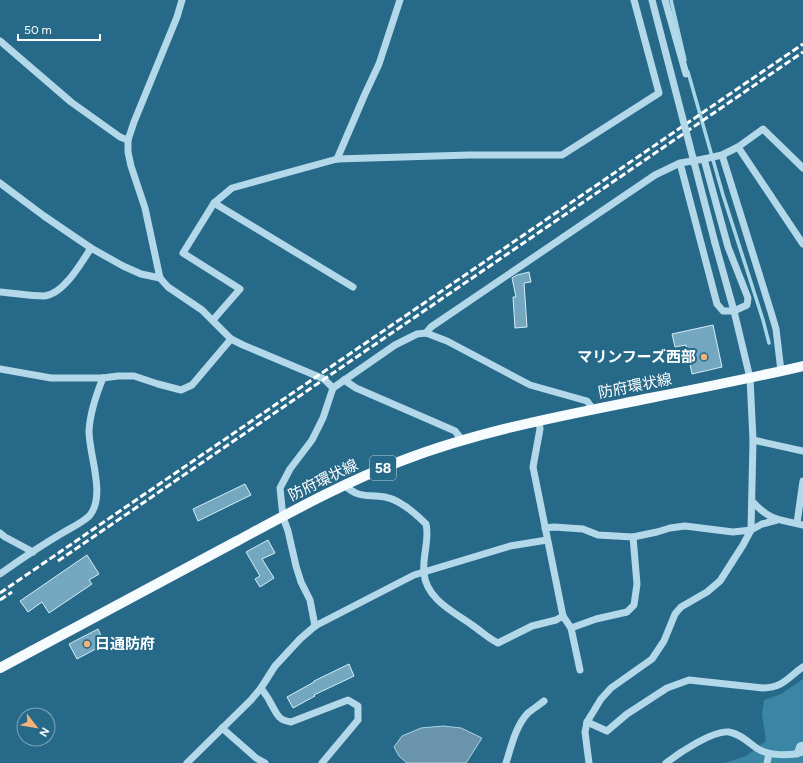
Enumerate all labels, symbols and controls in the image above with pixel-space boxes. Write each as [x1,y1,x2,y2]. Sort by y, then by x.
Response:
scale bar [18,16,100,42]
text: 50 m [24,23,52,37]
place label: マリンフーズ西部 [577,348,696,366]
marker: マリンフーズ西部 [699,352,709,362]
street label: 防府環状線 [596,370,674,402]
street label: 防府環状線 [285,455,361,505]
road number: 58 [370,456,396,480]
place label: 日通防府 [95,635,155,653]
marker: 日通防府 [82,639,92,649]
north arrow [16,707,56,747]
text: N [36,725,52,739]

